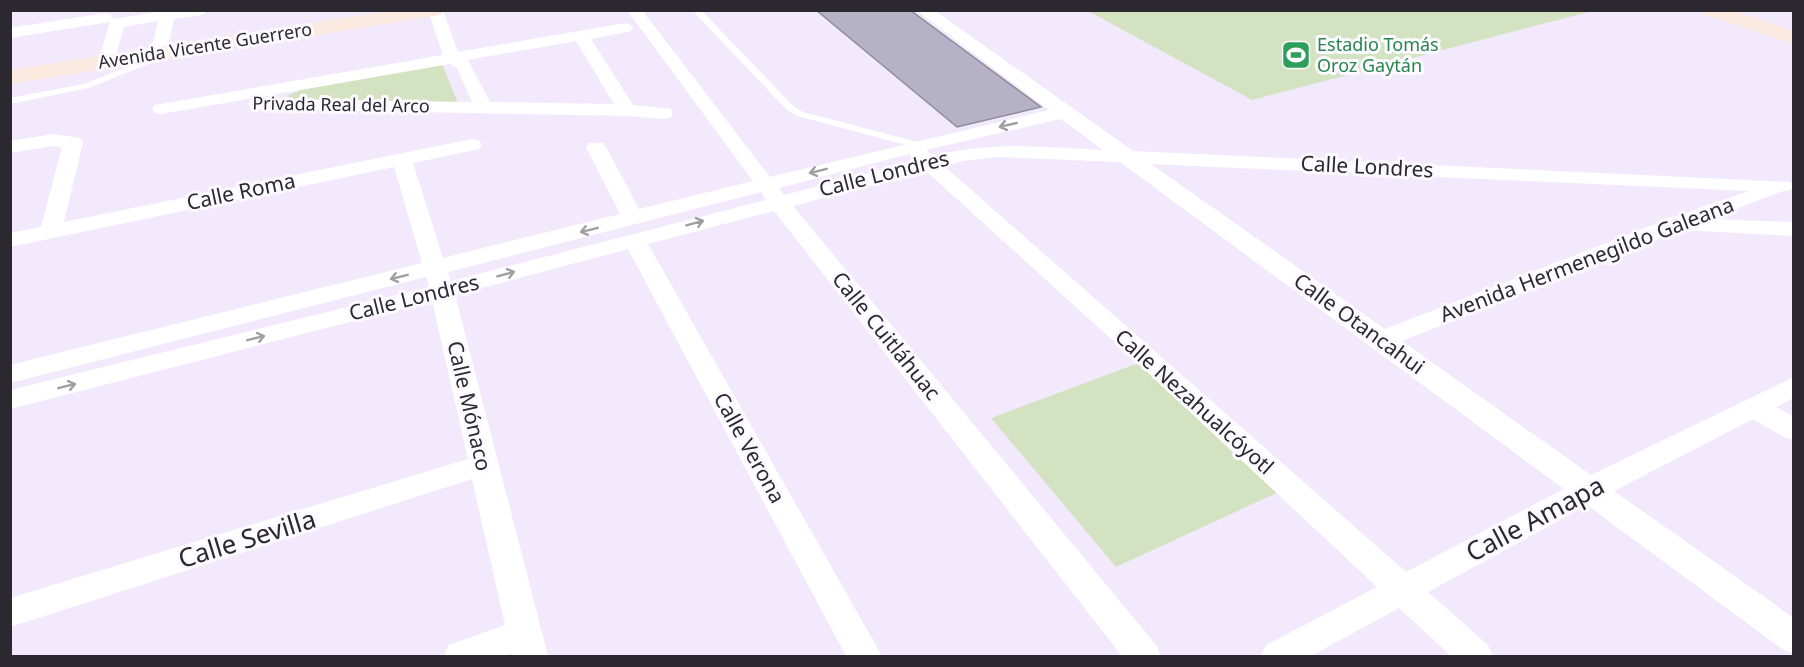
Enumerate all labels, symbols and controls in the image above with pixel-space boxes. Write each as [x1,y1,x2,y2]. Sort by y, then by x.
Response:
street label: Avenida Vicente Guerrero [96,16,313,74]
place label: Estadio Tomás Oroz Gaytán [1317,32,1439,77]
sports icon: Estadio Tomás Oroz Gaytán [1280,39,1312,71]
street label: Privada Real del Arco [252,90,430,118]
one-way arrow [998,120,1018,131]
street label: Calle Londres [816,143,952,203]
street label: Calle Londres [1300,149,1434,183]
street label: Calle Roma [184,166,298,216]
one-way arrow [809,166,828,178]
street label: Avenida Hermenegildo Galeana [1436,190,1738,328]
one-way arrow [685,217,704,229]
one-way arrow [579,224,598,236]
street label: Calle Cuitláhuac [826,265,947,405]
street label: Calle Otancahui [1289,266,1431,380]
street label: Calle Londres [346,267,482,327]
one-way arrow [496,268,515,279]
one-way arrow [390,272,409,284]
street label: Calle Nezahualcóyotl [1109,322,1280,480]
one-way arrow [247,332,266,343]
street label: Calle Mónaco [441,338,499,473]
one-way arrow [57,379,76,391]
street label: Calle Verona [708,387,792,508]
street label: Calle Amapa [1459,467,1610,570]
street label: Calle Sevilla [173,500,320,576]

